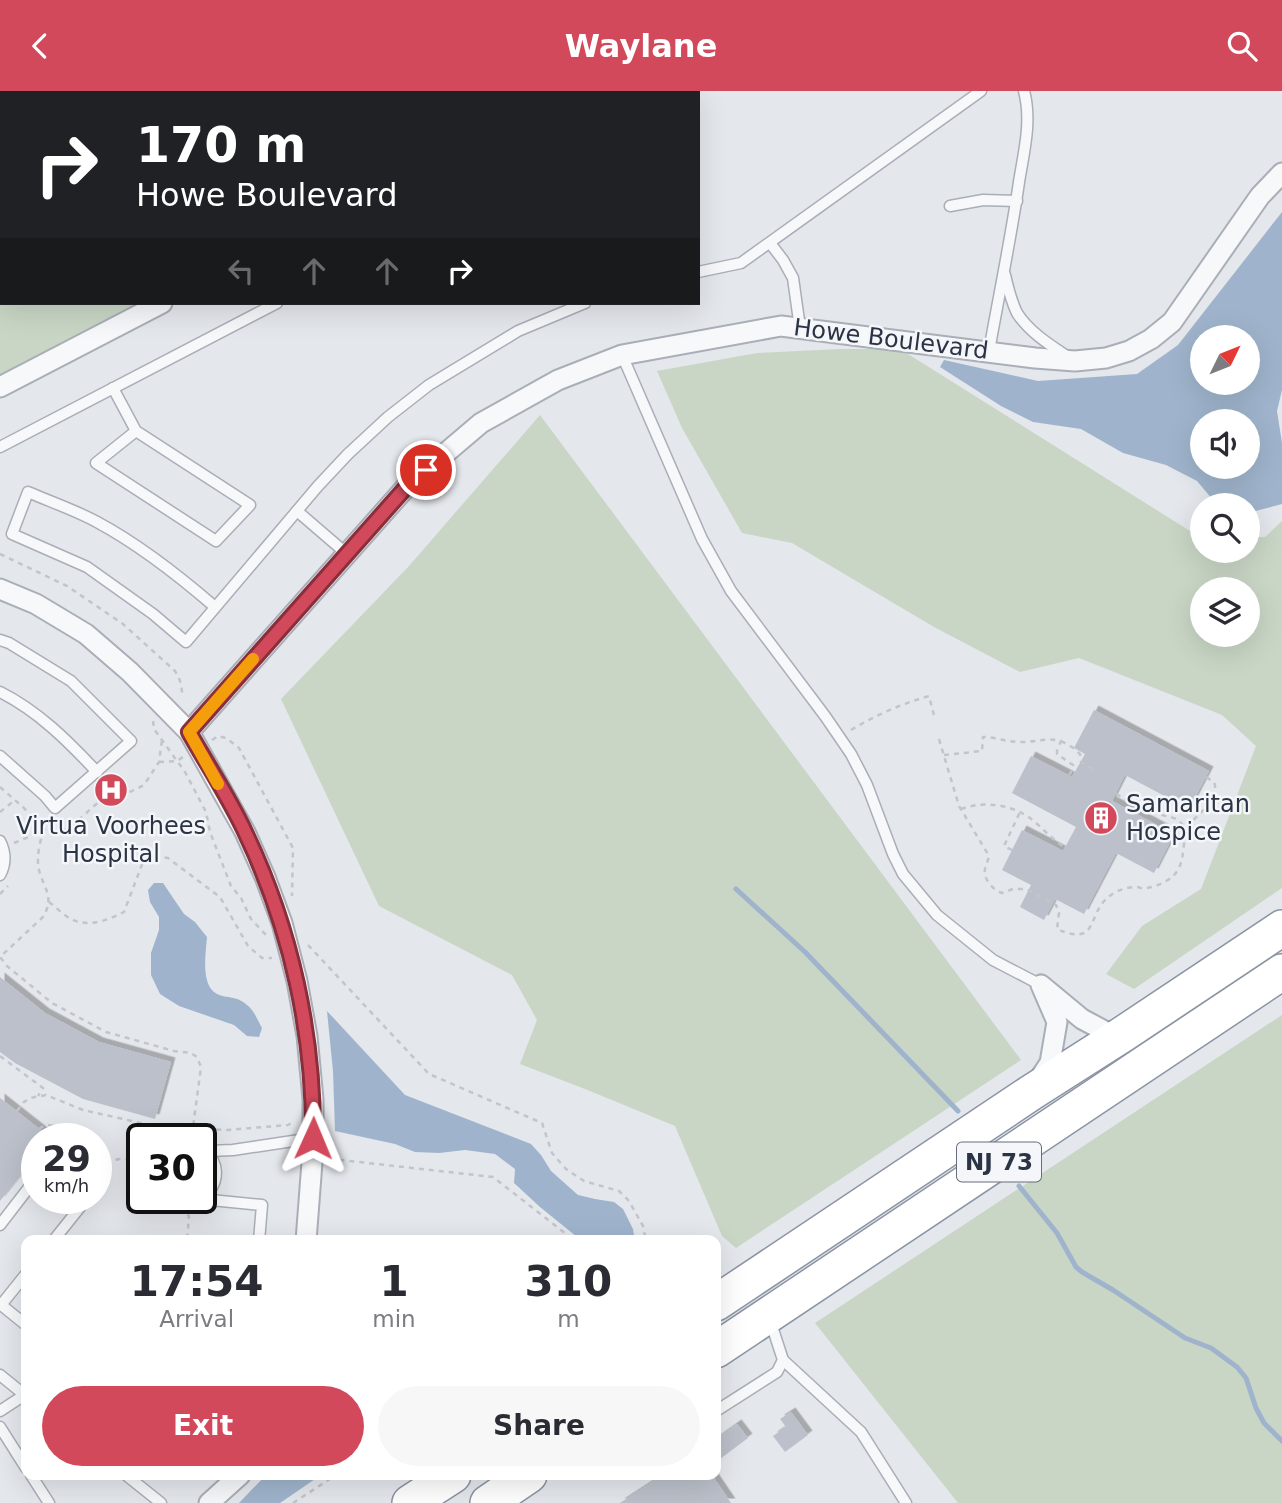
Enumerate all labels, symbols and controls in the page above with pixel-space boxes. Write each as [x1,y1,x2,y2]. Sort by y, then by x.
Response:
icon: back [21,27,59,65]
text: Waylane [565,27,717,65]
icon: search [1223,27,1261,65]
text: 170 m [136,117,306,174]
icon: right [21,119,112,210]
text: Howe Boulevard [136,176,398,214]
icon: left [222,252,260,290]
icon: ahead [295,252,333,290]
icon: ahead [368,252,406,290]
icon: right [441,252,479,290]
street label: Howe Boulevard [792,313,990,365]
north arrow [1190,325,1260,395]
map controls [1190,325,1260,647]
button: sound [1190,409,1260,479]
pin [396,440,456,500]
icon: arrive [407,451,445,489]
button: search [1190,493,1260,563]
button: layers [1190,577,1260,647]
hospital icon: Virtua Voorhees Hospital [92,771,130,809]
place label: Samaritan Hospice [1126,790,1250,846]
building icon: Samaritan Hospice [1082,799,1120,837]
place label: Virtua Voorhees Hospital [16,812,206,868]
position arrow [276,1101,350,1175]
speed limit sign: 30 [126,1123,217,1214]
text: 29 [42,1139,91,1179]
road number: NJ 73 [957,1143,1041,1181]
text: km/h [44,1175,89,1196]
text: 17:54 [130,1257,264,1306]
text: 1 [379,1257,409,1306]
text: 310 [525,1257,612,1306]
text: Arrival [159,1306,234,1332]
text: min [372,1306,416,1332]
text: m [557,1306,580,1332]
button: Exit [42,1386,364,1466]
button: Share [378,1386,700,1466]

